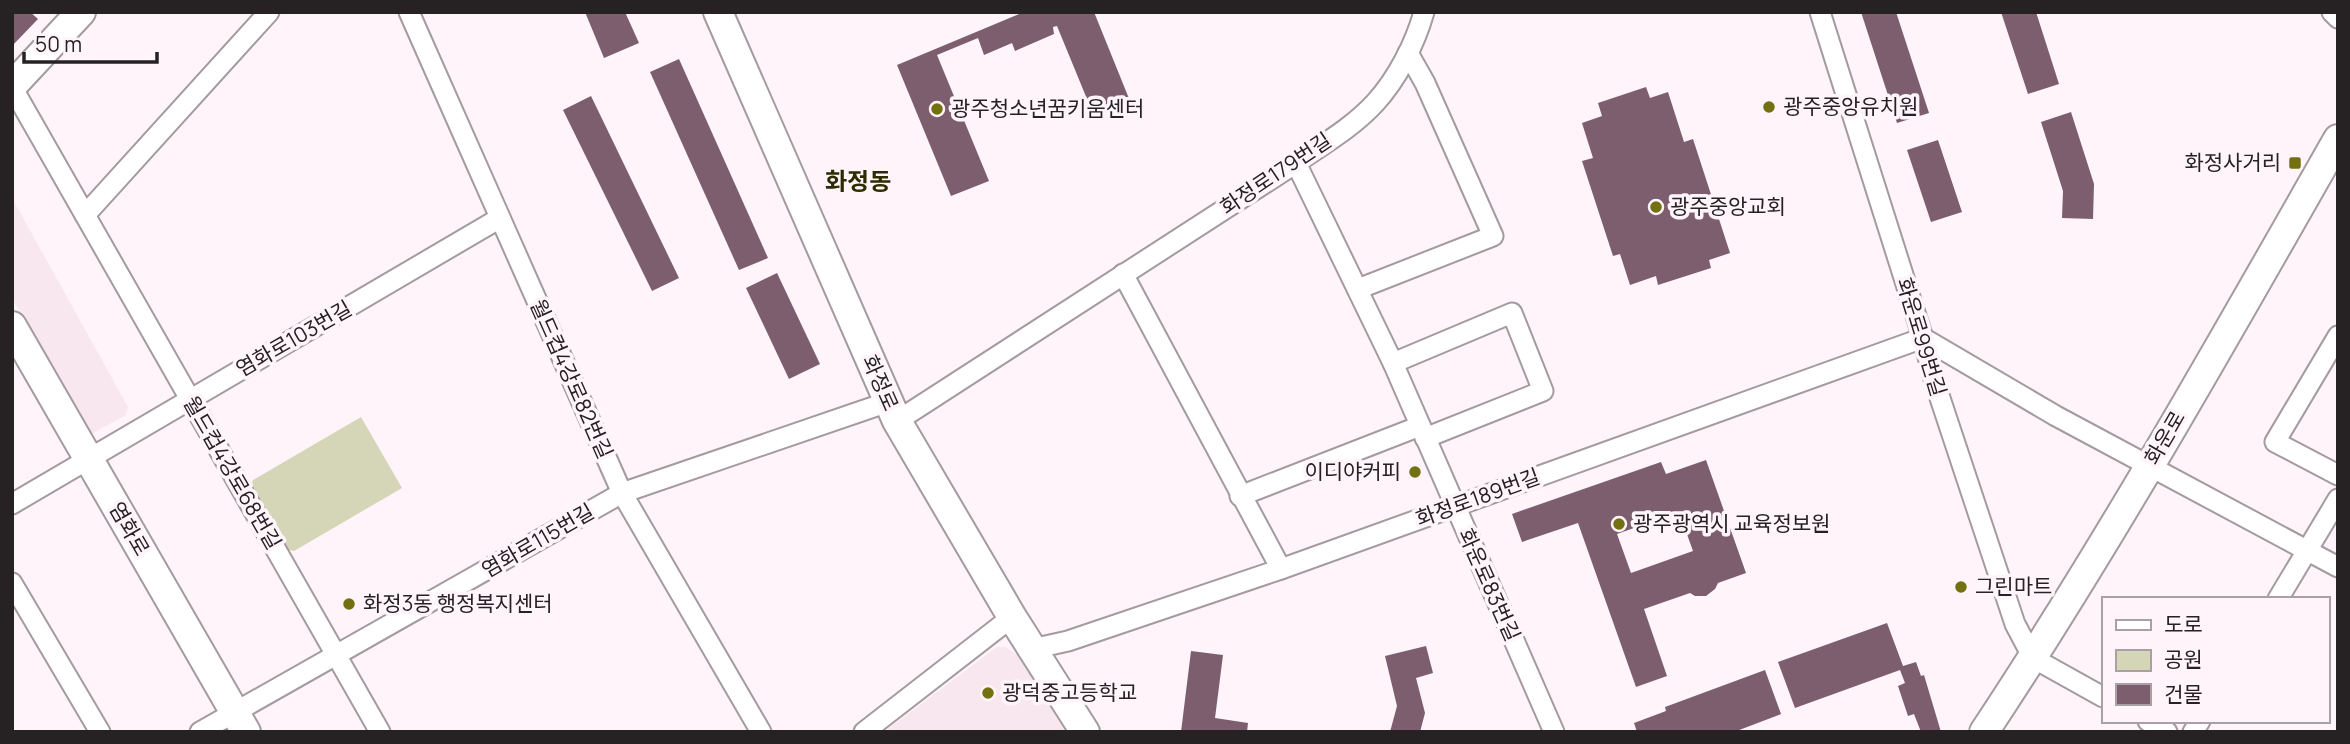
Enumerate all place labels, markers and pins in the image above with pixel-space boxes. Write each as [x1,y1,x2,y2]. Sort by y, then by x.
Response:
place label: 광주중앙유치원 [1783,92,1918,120]
place label: 광주청소년꿈키움센터 [951,94,1144,122]
marker: 광주중앙유치원 [1761,99,1777,115]
marker: 광주청소년꿈키움센터 [929,101,945,117]
place label: 화정사거리 [2184,148,2281,176]
marker: 화정사거리 [2287,155,2303,171]
place label: 광주중앙교회 [1670,192,1786,220]
marker: 광주중앙교회 [1648,199,1664,215]
place label: 이디야커피 [1304,457,1401,485]
marker: 이디야커피 [1407,464,1423,480]
place label: 광주광역시 교육정보원 [1633,509,1830,537]
marker: 광주광역시 교육정보원 [1611,516,1627,532]
place label: 그린마트 [1975,572,2052,600]
marker: 그린마트 [1953,579,1969,595]
place label: 화정3동 행정복지센터 [363,589,553,617]
marker: 화정3동 행정복지센터 [341,596,357,612]
place label: 광덕중고등학교 [1002,678,1137,706]
marker: 광덕중고등학교 [980,685,996,701]

